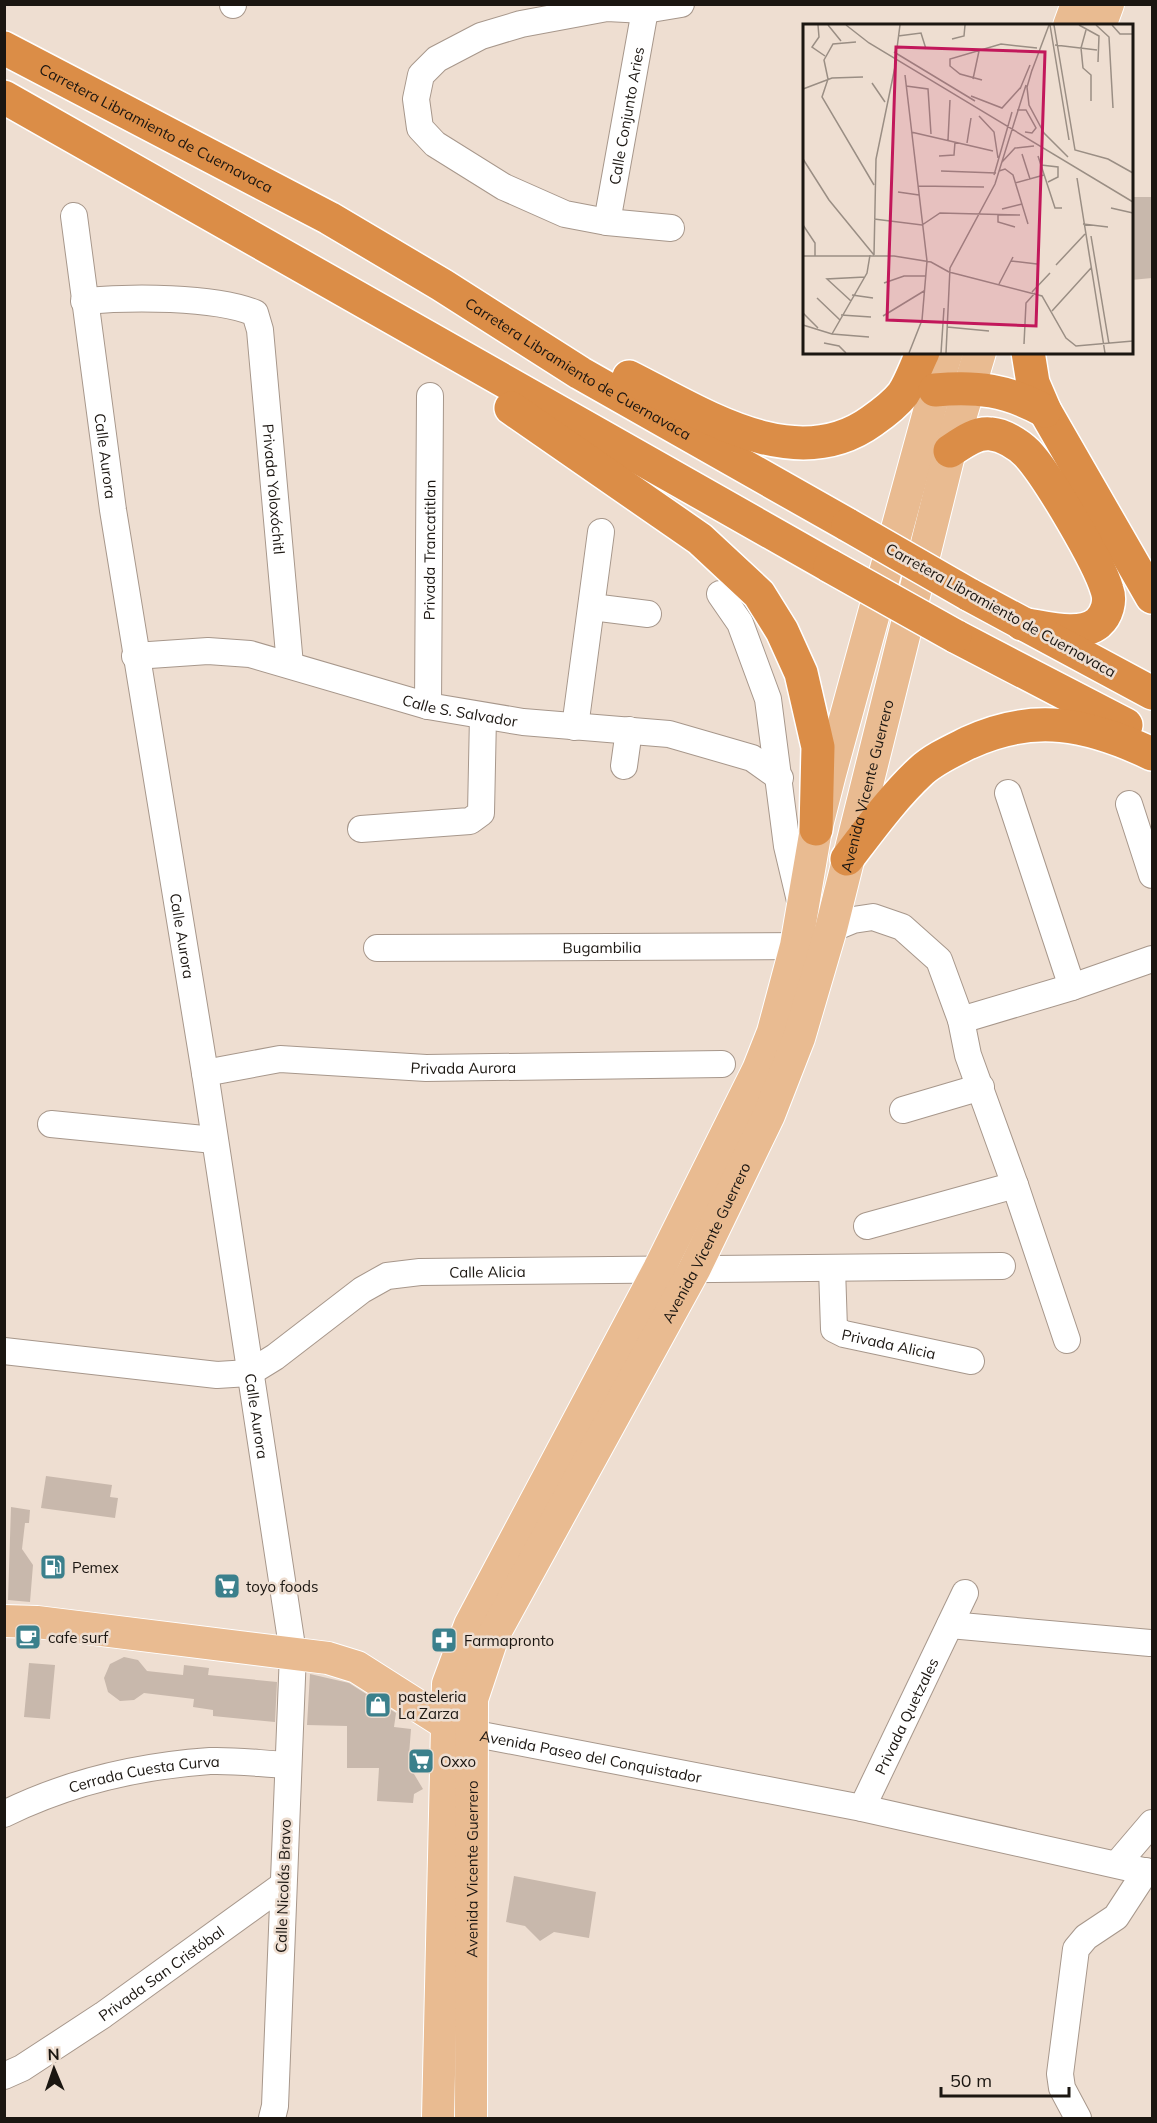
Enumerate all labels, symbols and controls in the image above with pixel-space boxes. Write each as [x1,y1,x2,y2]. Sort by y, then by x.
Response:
inset map [803,24,1133,354]
street label: Calle Conjunto Aries [604,45,648,186]
street label: Carretera Libramiento de Cuernavaca [37,59,276,197]
street label: Carretera Libramiento de Cuernavaca [462,293,695,444]
street label: Calle Aurora [91,412,121,500]
street label: Privada Yoloxóchitl [259,423,290,555]
street label: Privada Trancatitlan [419,480,439,620]
street label: Carretera Libramiento de Cuernavaca [883,539,1119,681]
street label: Calle S. Salvador [400,690,519,731]
street label: Avenida Vicente Guerrero [836,697,897,874]
street label: Calle Aurora [166,892,199,980]
street label: Bugambilia [563,937,641,957]
street label: Privada Aurora [410,1057,516,1078]
street label: Avenida Vicente Guerrero [657,1159,754,1326]
street label: Calle Alicia [449,1261,526,1281]
street label: Privada Alicia [840,1324,938,1363]
street label: Calle Aurora [241,1372,273,1460]
fuel station icon: Pemex [38,1552,68,1582]
place label: Pemex [72,1558,119,1577]
supermarket icon: toyo foods [212,1571,242,1601]
place label: toyo foods [246,1577,318,1596]
cafe icon: cafe surf [13,1622,43,1652]
pharmacy icon: Farmapronto [429,1625,459,1655]
place label: cafe surf [48,1628,109,1647]
place label: Farmapronto [464,1631,554,1650]
street label: Privada Quetzales [870,1655,942,1777]
place label: pasteleria La Zarza [398,1687,466,1723]
shop icon: pasteleria La Zarza [363,1690,393,1720]
street label: Avenida Paseo del Conquistador [478,1725,704,1787]
supermarket icon: Oxxo [406,1746,436,1776]
street label: Cerrada Cuesta Curva [66,1751,220,1797]
place label: Oxxo [440,1752,476,1771]
street label: Avenida Vicente Guerrero [462,1780,481,1958]
street label: Calle Nicolás Bravo [271,1819,295,1953]
street label: Privada San Cristóbal [94,1921,228,2025]
north arrow [24,2039,84,2099]
text: N [47,2044,60,2064]
scale bar [941,2060,1068,2098]
text: 50 m [950,2069,992,2092]

